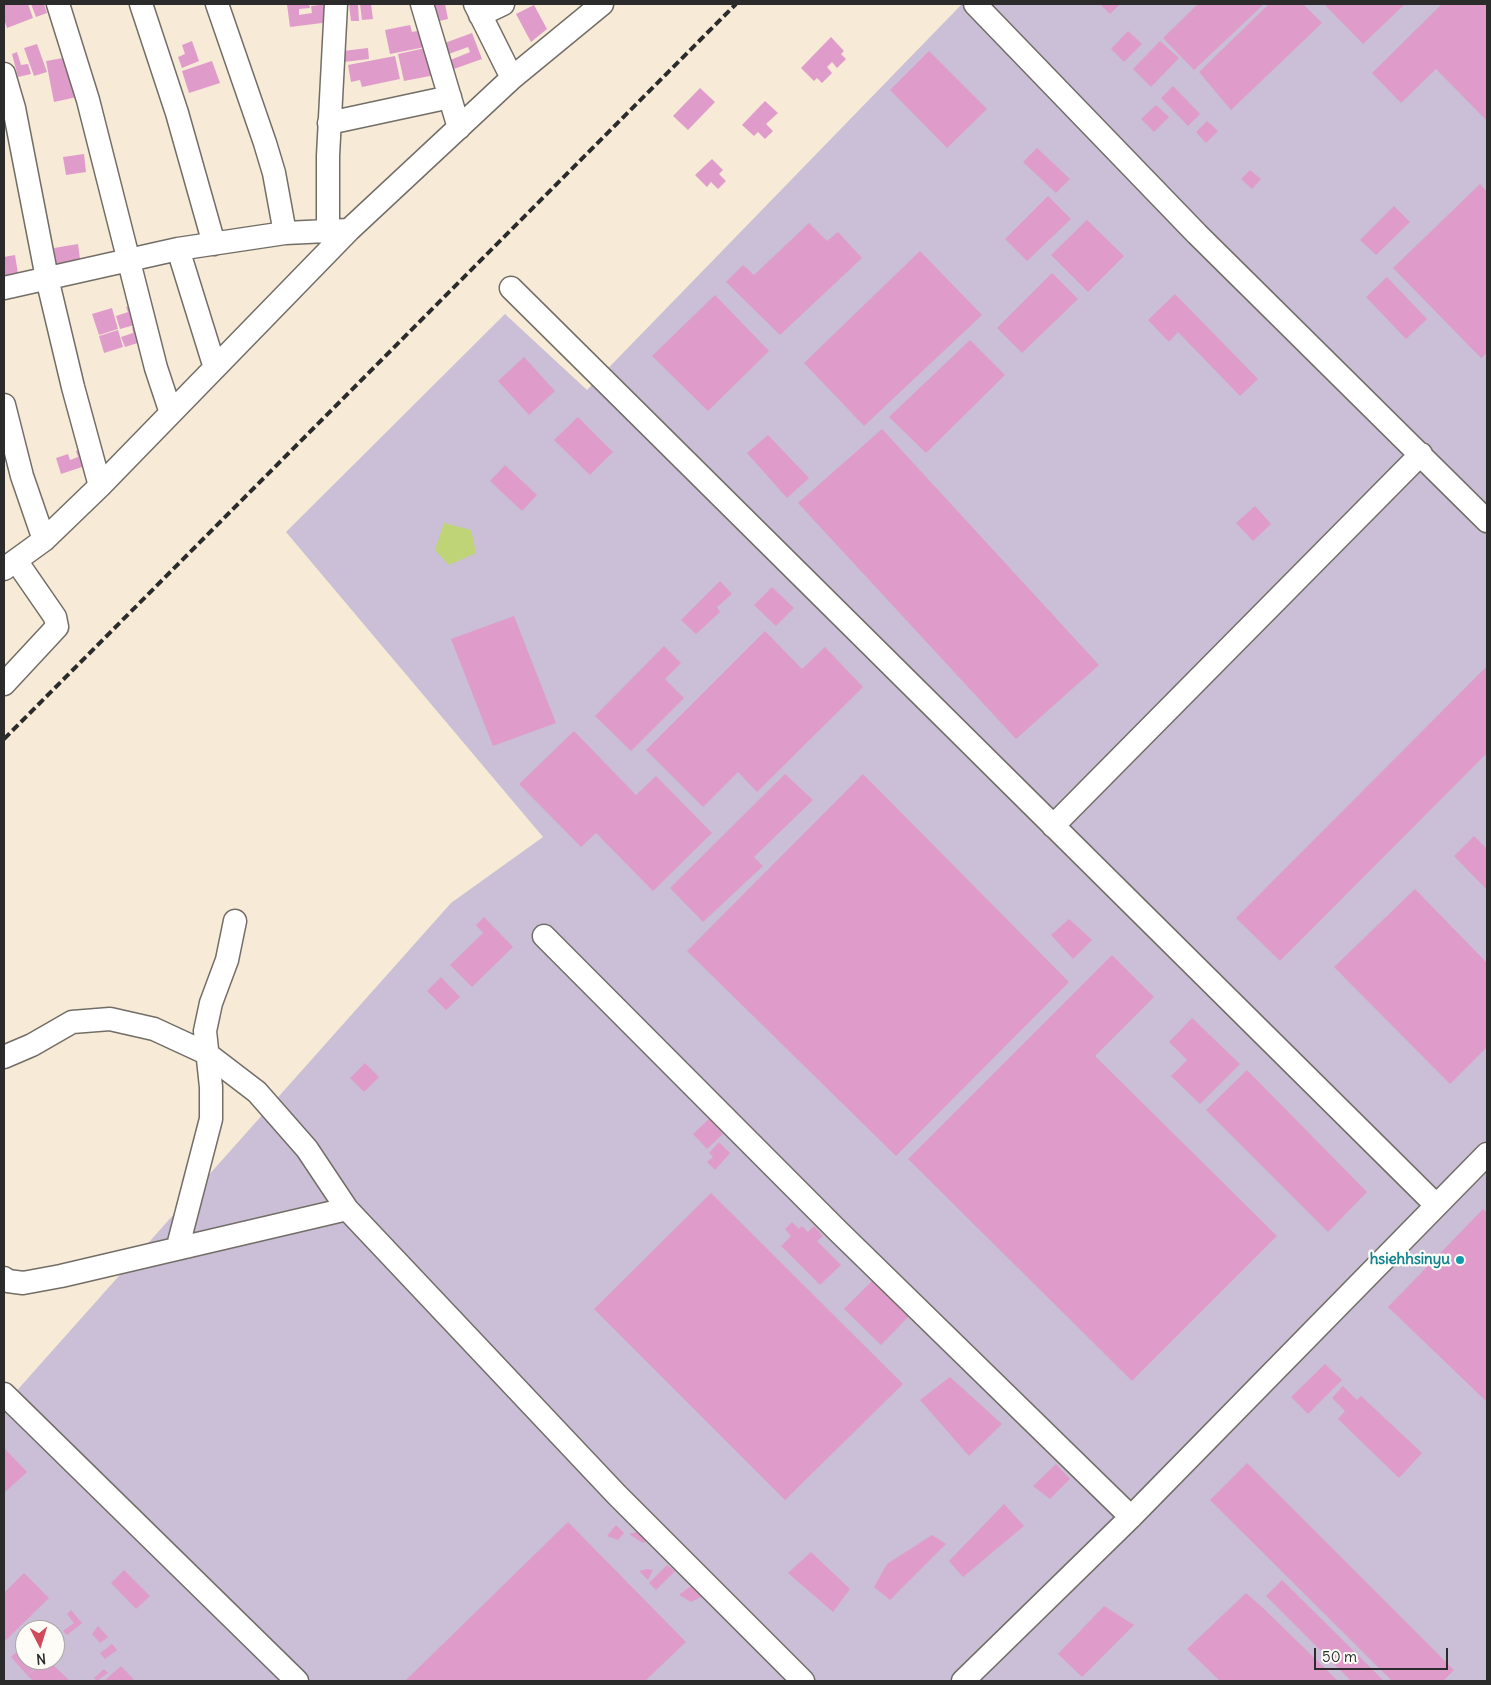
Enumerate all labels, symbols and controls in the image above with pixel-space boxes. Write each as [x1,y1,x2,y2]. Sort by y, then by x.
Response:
place label: hsiehhsinyu [1370,1251,1450,1269]
marker: hsiehhsinyu [1454,1254,1466,1266]
north arrow [15,1620,65,1670]
scale bar [1316,1638,1450,1670]
text: 50 m [1322,1647,1357,1666]
text: N [36,1650,47,1668]

